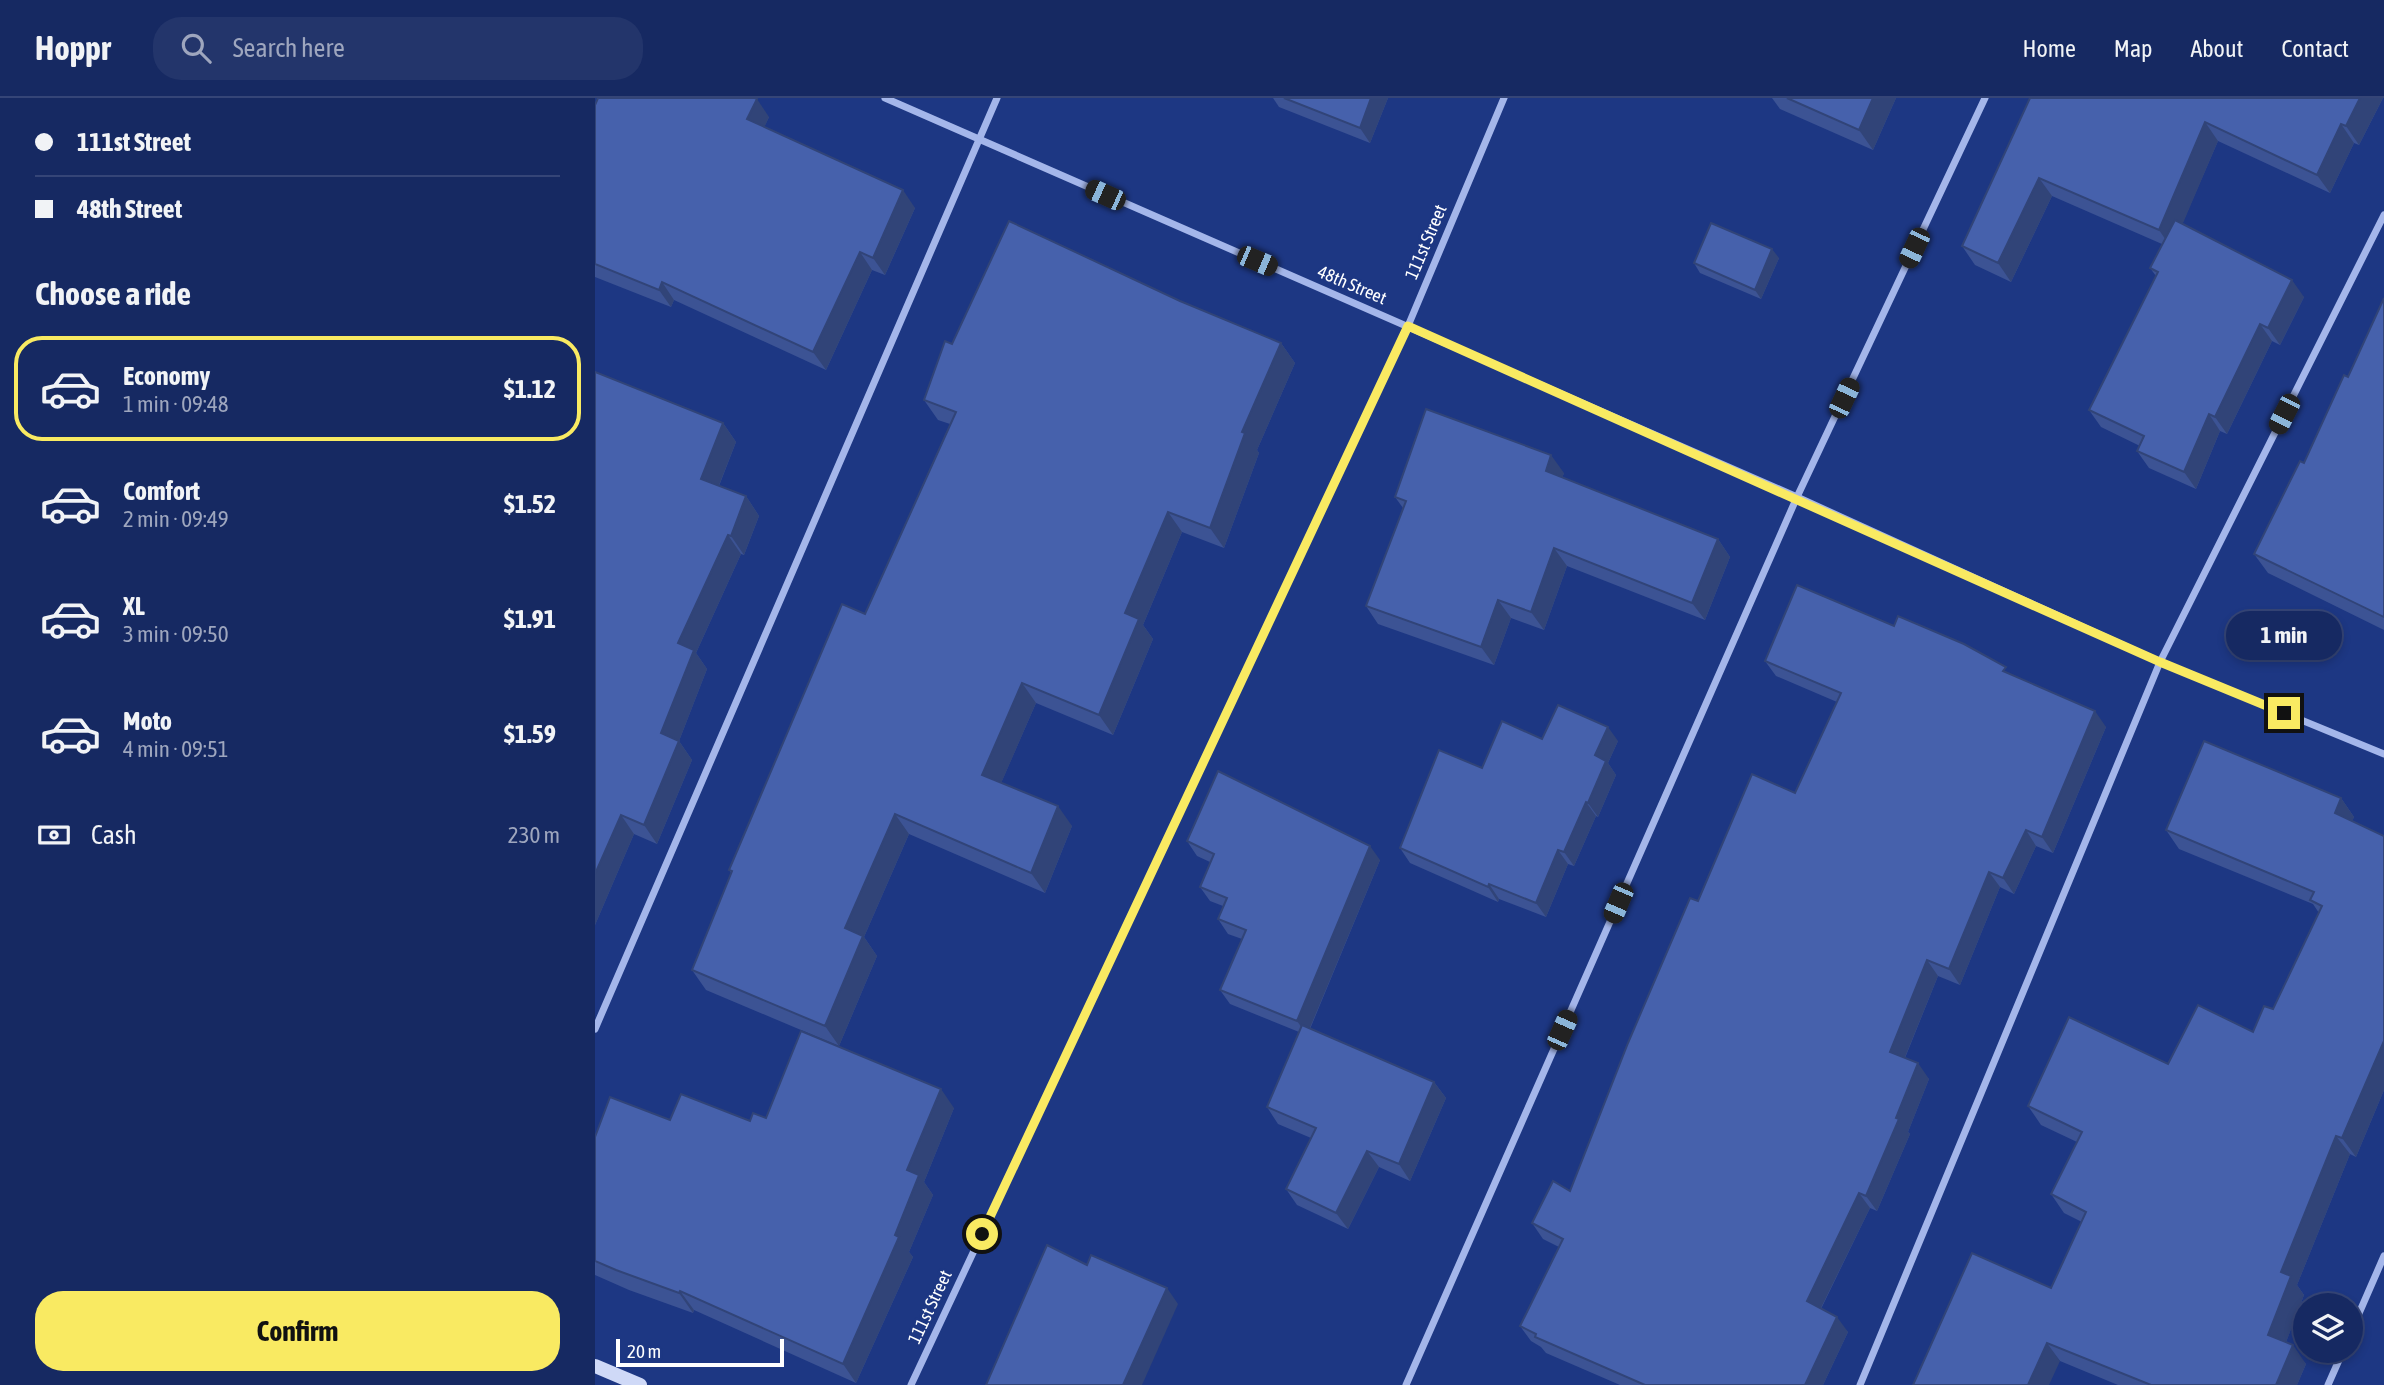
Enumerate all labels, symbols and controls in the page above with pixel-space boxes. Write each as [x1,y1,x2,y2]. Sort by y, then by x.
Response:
search box [153,17,643,80]
text: Hoppr [35,29,111,67]
icon: search [177,29,215,67]
text: Search here [233,33,345,63]
text: Home [2022,35,2076,62]
text: Map [2114,35,2152,62]
text: About [2190,35,2243,62]
text: Contact [2281,35,2349,62]
text: 111st Street [77,127,191,157]
car [1082,177,1129,213]
text: 48th Street [77,194,182,224]
street label: 111st Street [1400,201,1451,282]
car [1896,225,1933,271]
car [1234,243,1281,279]
street label: 48th Street [1315,261,1390,308]
text: Choose a ride [35,275,191,312]
icon: car [39,357,102,420]
text: Economy [123,361,210,391]
text: $1.12 [504,374,556,404]
car [1826,375,1863,421]
text: 1 min · 09:48 [123,391,229,417]
car [2266,391,2303,437]
icon: car [39,472,102,535]
text: Comfort [123,476,200,506]
text: $1.52 [504,489,556,519]
text: 2 min · 09:49 [123,506,229,532]
icon: car [39,587,102,650]
text: XL [123,591,145,621]
text: $1.91 [504,604,556,634]
callout: 1 min [2226,612,2342,660]
text: 3 min · 09:50 [123,621,229,647]
text: 1 min [2261,622,2307,648]
route end [2268,697,2300,729]
icon: car [39,702,102,765]
text: Moto [123,706,172,736]
text: $1.59 [504,719,556,749]
text: 4 min · 09:51 [123,736,229,762]
icon: cash [35,816,73,854]
text: Cash [91,820,137,850]
text: 230 m [508,822,560,848]
car [1601,880,1636,926]
car [1544,1007,1581,1053]
route start [966,1218,998,1250]
street label: 111st Street [903,1267,956,1347]
button: Confirm [35,1291,560,1371]
map controls [2293,1293,2363,1363]
button: layers [2293,1293,2363,1363]
scale bar [616,1336,784,1368]
text: 20 m [627,1340,661,1362]

